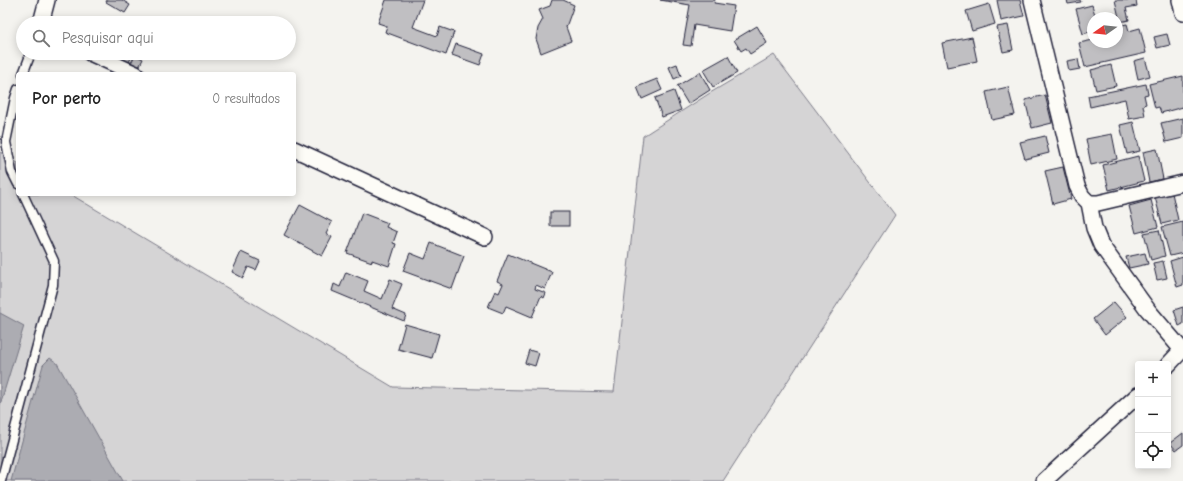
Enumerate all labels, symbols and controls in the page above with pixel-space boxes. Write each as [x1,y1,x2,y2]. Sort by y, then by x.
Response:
north arrow [1087,12,1123,48]
search box [16,16,296,60]
icon: search [30,27,52,49]
text: Pesquisar aqui [62,29,154,47]
text: Por perto [32,89,101,108]
text: 0 resultados [212,91,280,106]
map controls [1135,361,1171,469]
button: + [1135,361,1171,397]
button: − [1135,397,1171,433]
button: locate [1135,433,1171,469]

